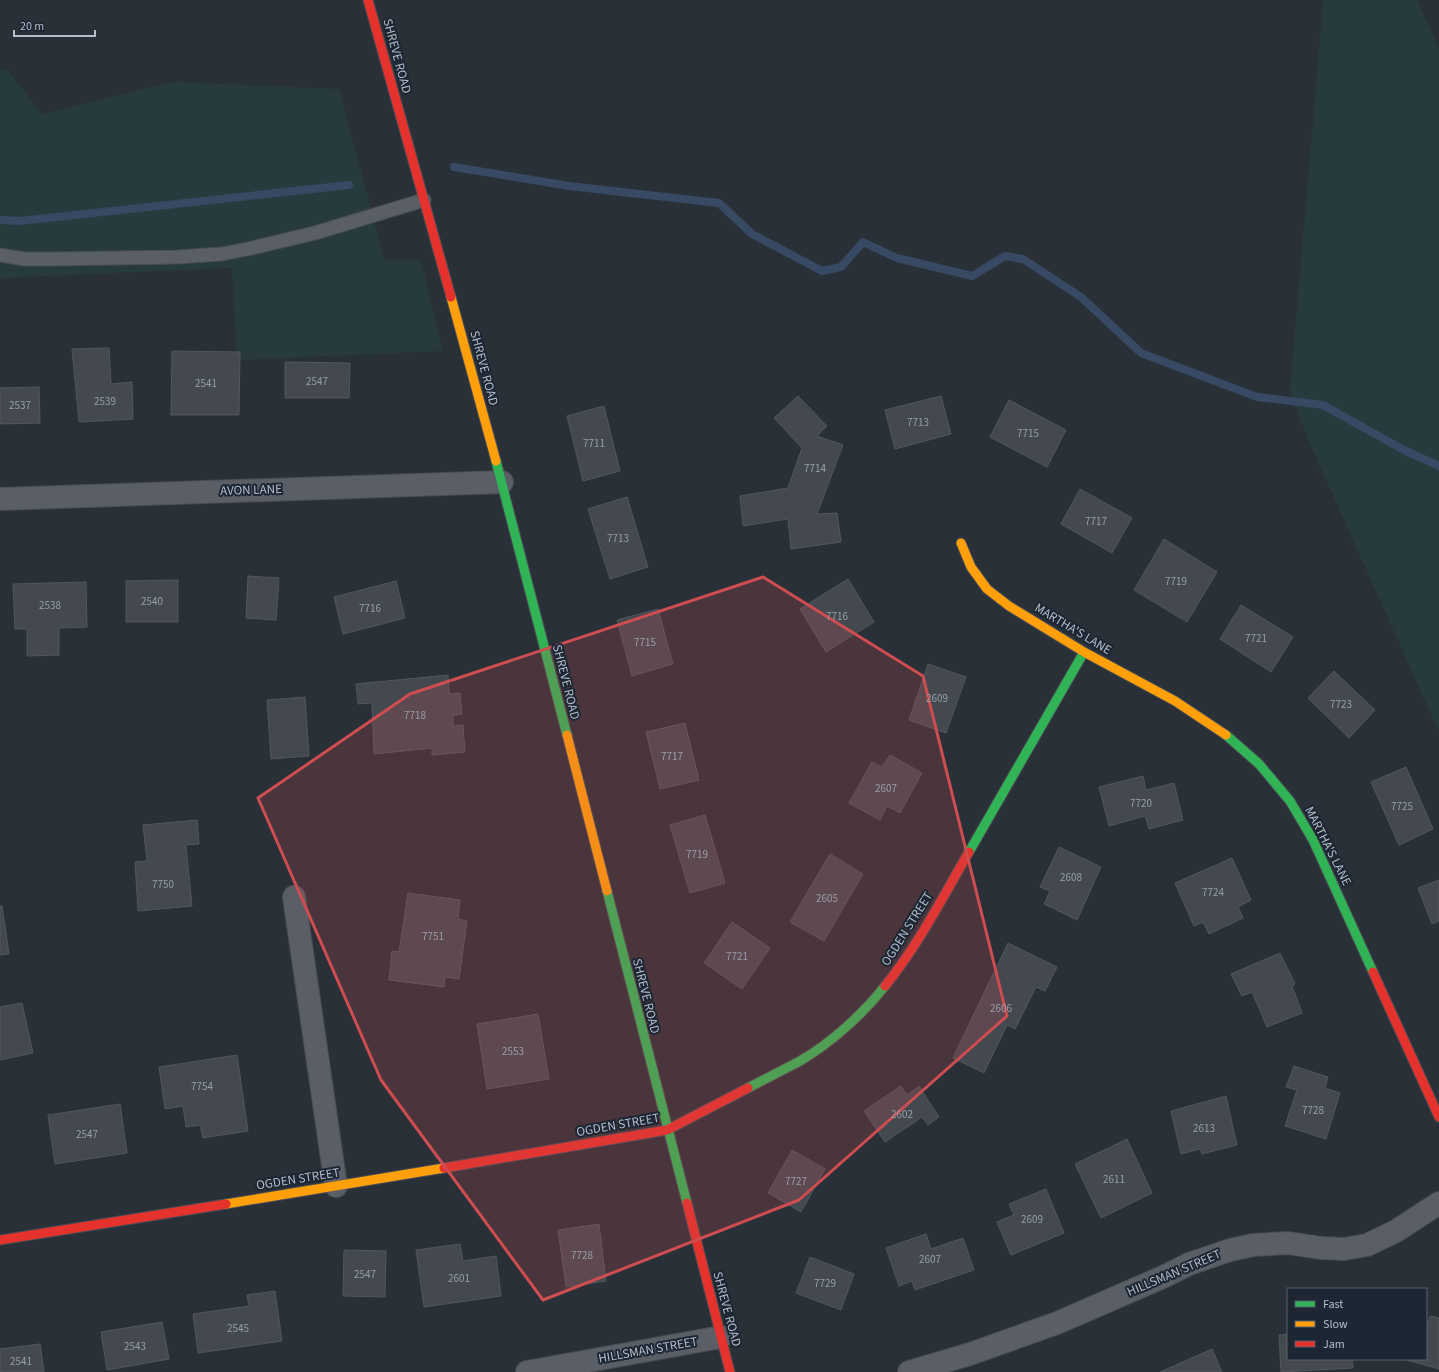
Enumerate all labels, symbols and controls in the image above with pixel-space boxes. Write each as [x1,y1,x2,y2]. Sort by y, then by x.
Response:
scale bar [14,12,95,38]
street label: SHREVE ROAD [378,17,416,95]
text: 20 m [20,18,44,35]
street label: SHREVE ROAD [465,329,503,407]
house number: 2547 [306,374,328,389]
house number: 2541 [195,376,217,391]
house number: 2539 [94,394,116,409]
house number: 2537 [9,398,31,413]
house number: 7713 [907,415,929,430]
house number: 7715 [1017,426,1039,441]
house number: 7711 [583,436,605,451]
house number: 7714 [804,461,826,476]
street label: AVON LANE [220,480,282,500]
house number: 7717 [1085,514,1107,529]
house number: 7713 [607,531,629,546]
house number: 7719 [1165,574,1187,589]
house number: 2540 [141,594,163,609]
house number: 2538 [39,598,61,613]
street label: MARTHA'S LANE [1031,599,1115,659]
house number: 7716 [359,601,381,616]
house number: 7716 [826,609,848,624]
house number: 7721 [1245,631,1267,646]
house number: 7715 [634,635,656,650]
street label: SHREVE ROAD [548,643,584,721]
house number: 2609 [926,691,948,706]
house number: 7723 [1330,697,1352,712]
house number: 7718 [404,708,426,723]
house number: 7717 [661,749,683,764]
house number: 2607 [875,781,897,796]
house number: 7720 [1130,796,1152,811]
house number: 7725 [1391,799,1413,814]
street label: MARTHA'S LANE [1300,803,1356,889]
house number: 7719 [686,847,708,862]
house number: 2608 [1060,870,1082,885]
house number: 7750 [152,877,174,892]
house number: 7724 [1202,885,1224,900]
street label: OGDEN STREET [877,888,937,969]
house number: 2605 [816,891,838,906]
house number: 7751 [422,929,444,944]
house number: 7721 [726,949,748,964]
street label: SHREVE ROAD [628,957,664,1035]
house number: 2606 [990,1001,1012,1016]
house number: 2553 [502,1044,524,1059]
house number: 7754 [191,1079,213,1094]
house number: 7728 [1302,1103,1324,1118]
house number: 2602 [891,1107,913,1122]
street label: OGDEN STREET [575,1109,661,1141]
house number: 2613 [1193,1121,1215,1136]
house number: 2547 [76,1127,98,1142]
street label: OGDEN STREET [255,1164,341,1194]
house number: 2611 [1103,1172,1125,1187]
house number: 7727 [785,1174,807,1189]
house number: 2609 [1021,1212,1043,1227]
street label: HILLSMAN STREET [1124,1245,1224,1301]
house number: 7728 [571,1248,593,1263]
house number: 2607 [919,1252,941,1267]
house number: 2547 [354,1267,376,1282]
street label: SHREVE ROAD [708,1270,746,1348]
house number: 2601 [448,1271,470,1286]
house number: 7729 [814,1276,836,1291]
legend [1287,1288,1427,1360]
text: Fast [1323,1296,1343,1313]
text: Slow [1323,1316,1348,1333]
house number: 2545 [227,1321,249,1336]
street label: HILLSMAN STREET [597,1332,699,1368]
text: Jam [1323,1336,1345,1353]
house number: 2543 [124,1339,146,1354]
house number: 2541 [10,1354,32,1369]

